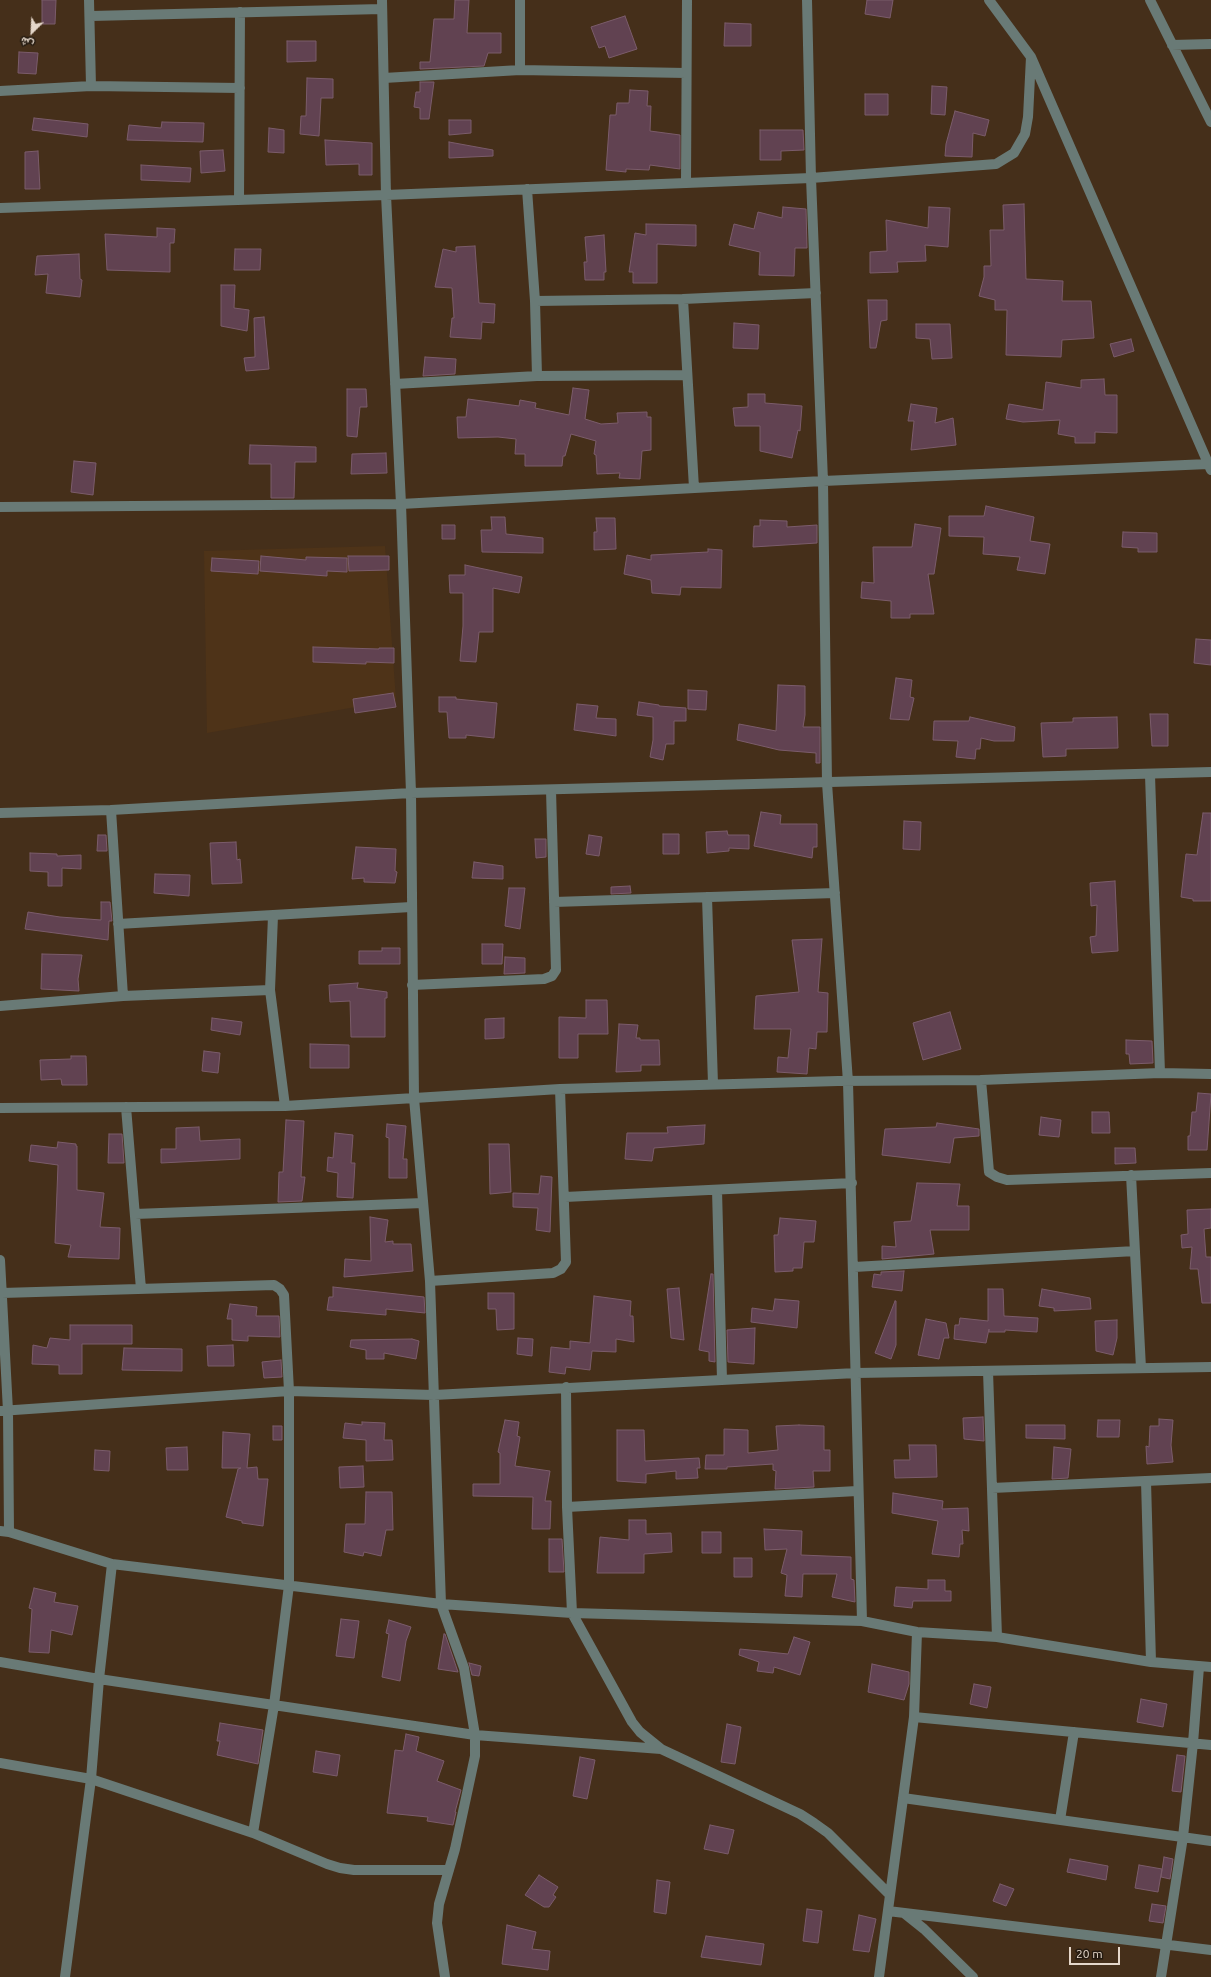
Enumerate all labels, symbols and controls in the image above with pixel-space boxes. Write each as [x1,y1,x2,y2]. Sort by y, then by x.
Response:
north arrow [12,12,52,52]
text: ش [19,35,36,51]
scale bar [1071,1939,1122,1965]
text: 20 m [1076,1947,1103,1960]

